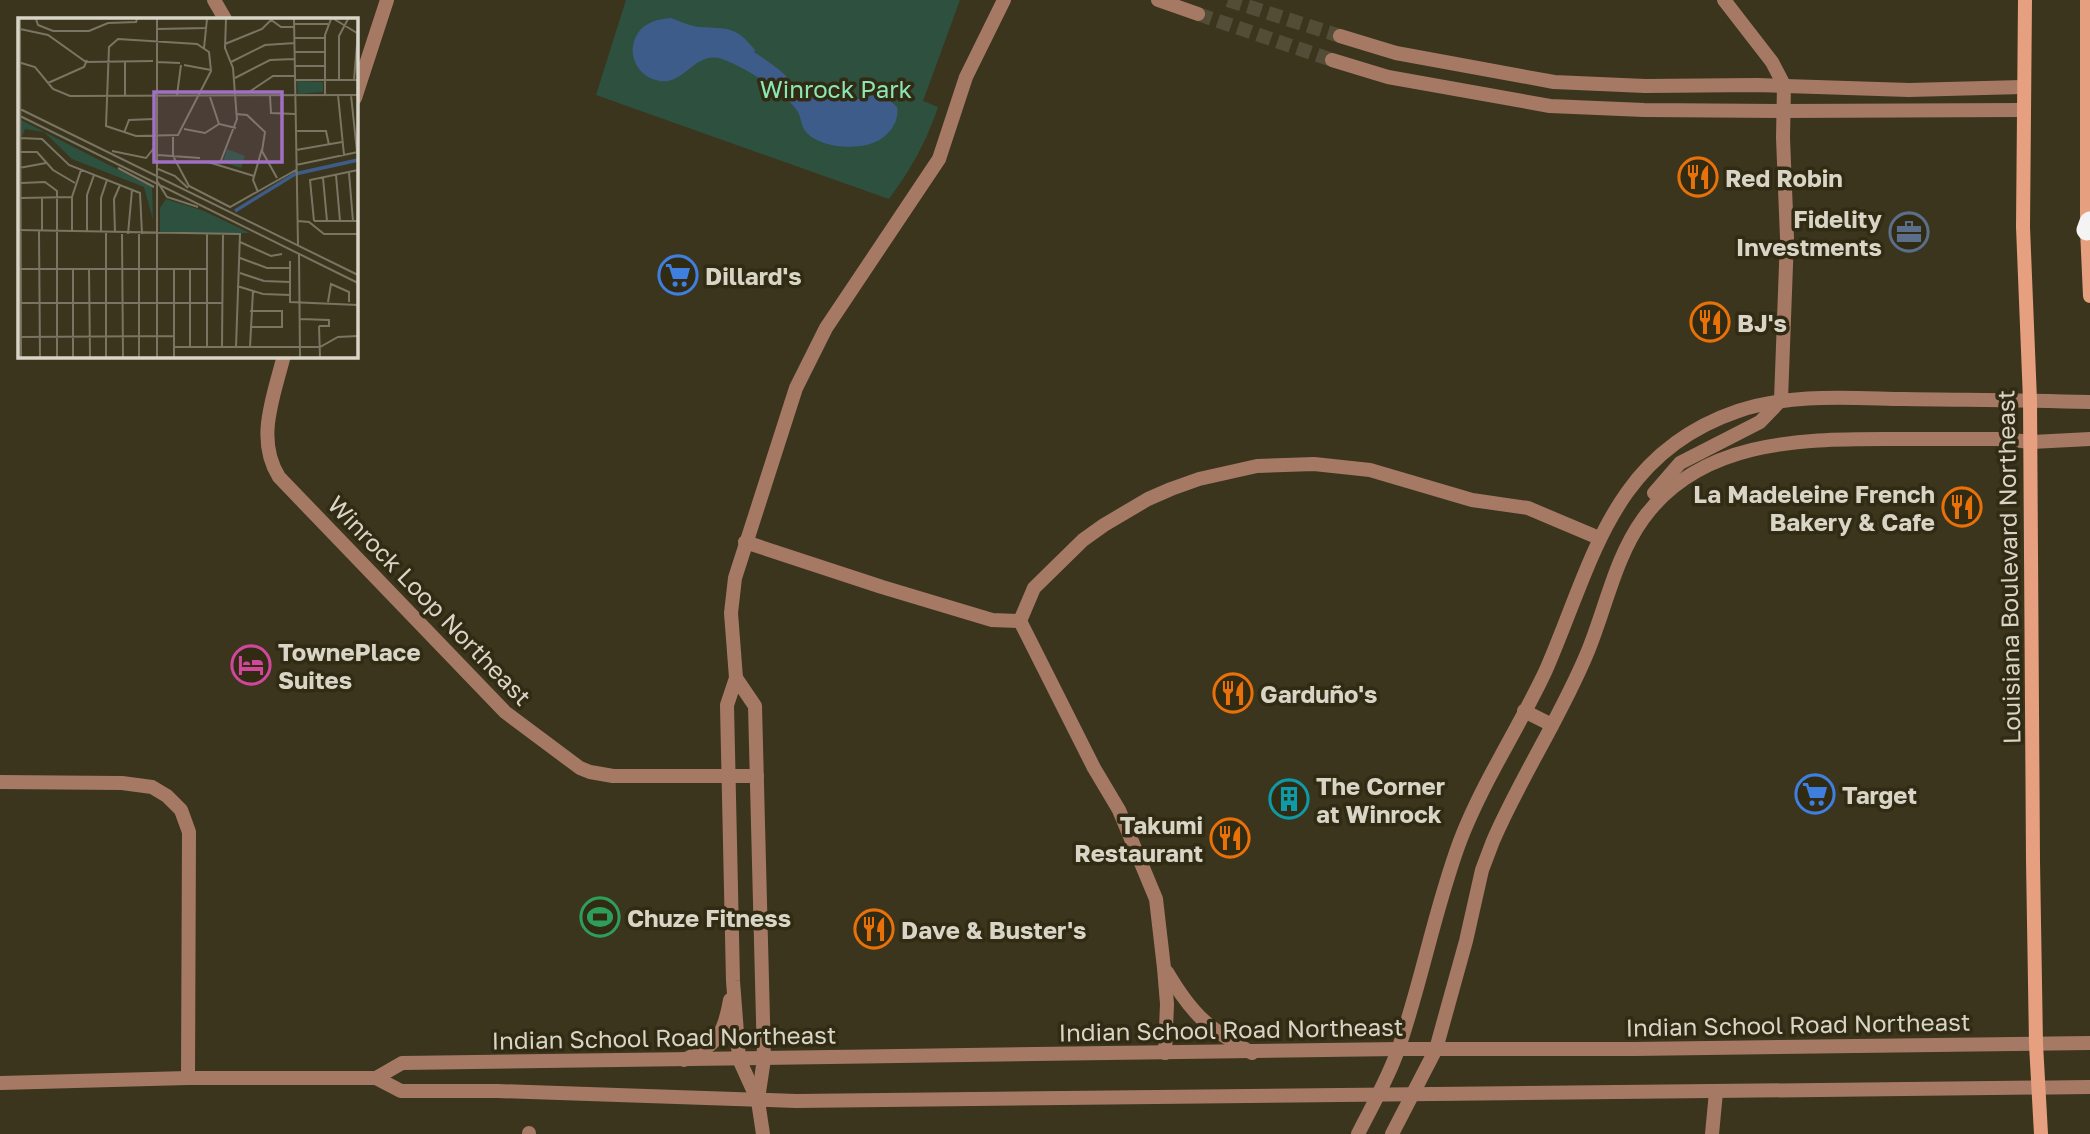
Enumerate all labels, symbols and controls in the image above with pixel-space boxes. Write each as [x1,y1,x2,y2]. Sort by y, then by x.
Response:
inset map [18,18,357,357]
park label: Winrock Park [760,74,912,103]
restaurant icon: Red Robin [1677,156,1719,198]
place label: Red Robin [1725,163,1843,192]
place label: Fidelity Investments [1736,204,1883,261]
office icon: Fidelity Investments [1888,211,1930,253]
supermarket icon: Dillard's [657,254,699,296]
place label: Dillard's [705,261,802,290]
restaurant icon: BJ's [1689,301,1731,343]
place label: BJ's [1737,308,1787,337]
street label: Louisiana Boulevard Northeast [1990,390,2026,744]
place label: La Madeleine French Bakery & Cafe [1693,479,1935,536]
restaurant icon: La Madeleine French Bakery & Cafe [1941,486,1983,528]
street label: Winrock Loop Northeast [322,489,538,711]
place label: TownePlace Suites [278,637,421,694]
hotel icon: TownePlace Suites [230,644,272,686]
restaurant icon: Garduño's [1212,672,1254,714]
place label: Garduño's [1260,679,1378,708]
place label: The Corner at Winrock [1316,771,1445,828]
supermarket icon: Target [1794,773,1836,815]
building icon: The Corner at Winrock [1268,778,1310,820]
place label: Target [1842,780,1917,809]
place label: Takumi Restaurant [1074,810,1203,867]
restaurant icon: Takumi Restaurant [1209,817,1251,859]
sports icon: Chuze Fitness [579,896,621,938]
place label: Chuze Fitness [627,903,791,932]
restaurant icon: Dave & Buster's [853,908,895,950]
place label: Dave & Buster's [901,915,1086,944]
street label: Indian School Road Northeast [1625,1006,1971,1042]
street label: Indian School Road Northeast [1058,1011,1404,1047]
street label: Indian School Road Northeast [491,1019,837,1055]

